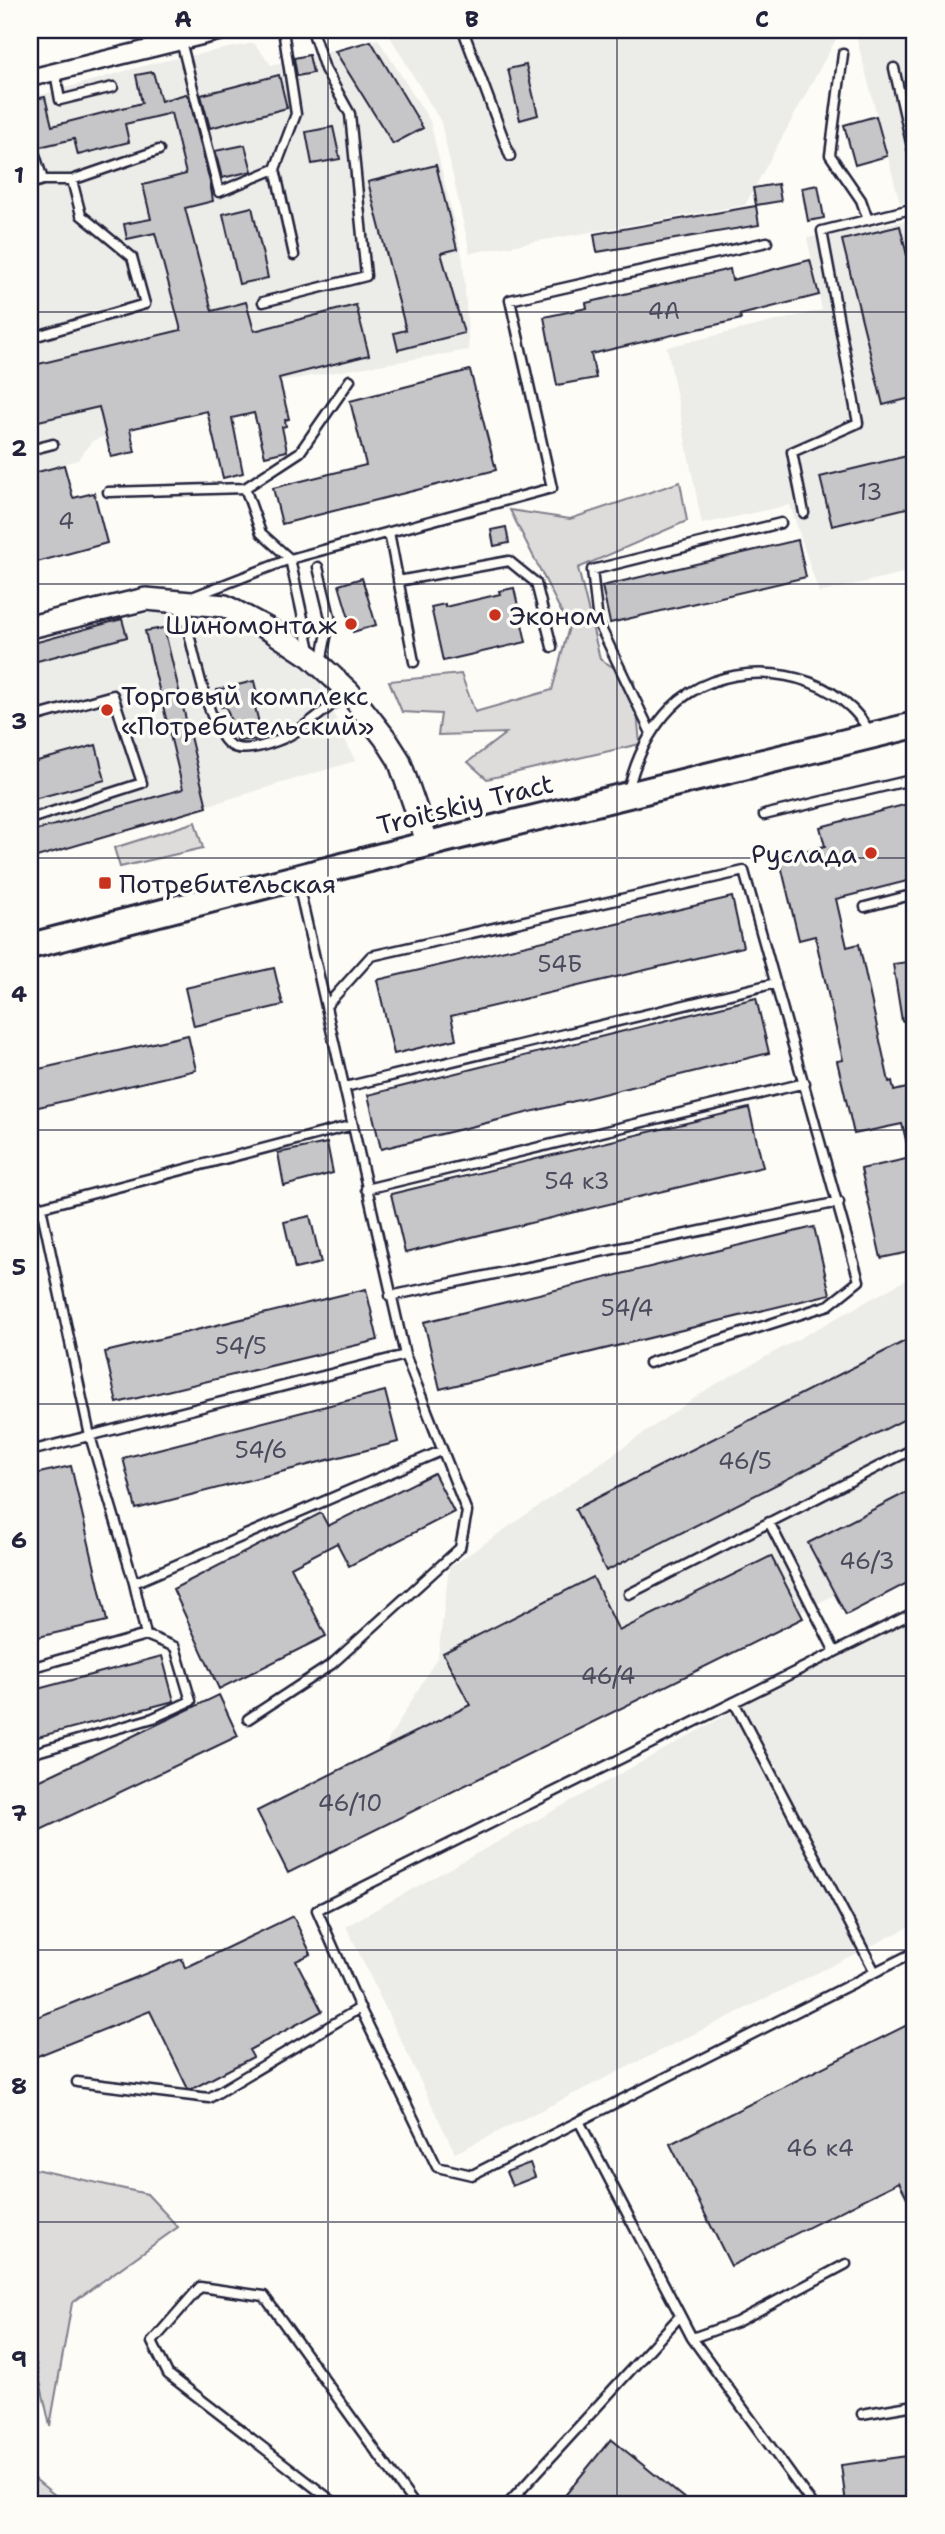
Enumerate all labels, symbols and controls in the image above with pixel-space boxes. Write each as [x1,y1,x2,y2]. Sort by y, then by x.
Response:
text: A [174,4,192,34]
text: B [465,4,479,34]
text: C [755,4,769,34]
text: 1 [14,160,24,190]
house number: 4А [648,296,680,326]
text: 2 [11,433,27,463]
house number: 13 [858,477,882,507]
house number: 4 [58,506,74,536]
place label: Эконом [509,598,606,633]
place label: Шиномонтаж [165,607,338,642]
marker: Эконом [487,607,503,623]
marker: Шиномонтаж [343,616,359,632]
place label: Торговый комплекс «Потребительский» [121,678,374,743]
marker: Торговый комплекс «Потребительский» [99,702,115,718]
text: 3 [11,706,27,736]
street label: Troitskiy Tract [373,765,557,843]
place label: Руслада [751,836,857,871]
marker: Руслада [863,845,879,861]
place label: Потребительская [119,866,336,901]
marker: Потребительская [97,875,113,891]
house number: 54Б [538,949,582,979]
text: 4 [11,979,27,1009]
house number: 54 к3 [544,1166,610,1196]
text: 5 [12,1252,26,1282]
house number: 54/4 [601,1293,653,1323]
house number: 54/5 [215,1331,267,1361]
house number: 54/6 [235,1435,287,1465]
house number: 46/5 [718,1446,772,1476]
text: 6 [11,1525,27,1555]
house number: 46/3 [839,1546,895,1576]
house number: 46/4 [581,1661,635,1691]
house number: 46/10 [318,1788,382,1818]
text: 7 [11,1798,27,1828]
text: 8 [11,2071,27,2101]
house number: 46 к4 [786,2133,854,2163]
text: 9 [11,2344,27,2374]

